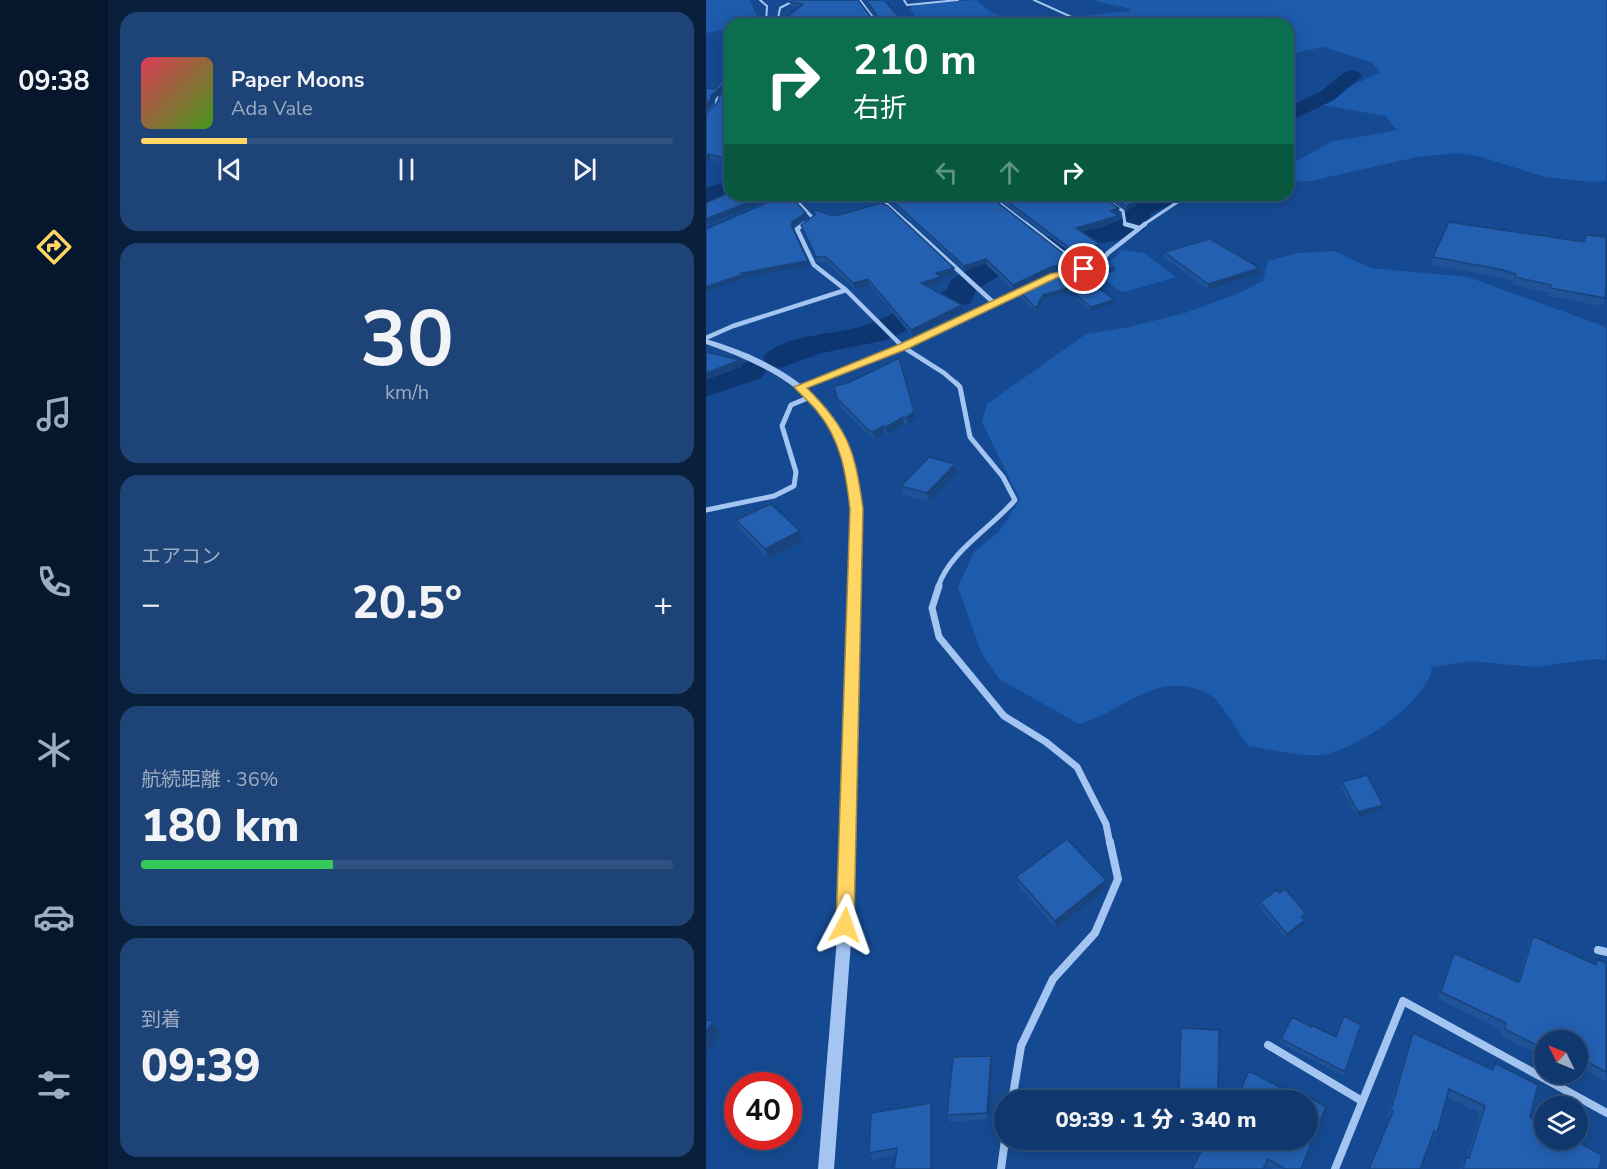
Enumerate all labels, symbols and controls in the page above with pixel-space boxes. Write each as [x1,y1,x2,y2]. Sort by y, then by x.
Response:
text: 210 m [853,32,977,89]
icon: right [754,42,832,120]
text: 09:38 [18,63,90,100]
text: Paper Moons [231,65,365,95]
text: 右折 [853,90,907,127]
text: Ada Vale [231,95,313,122]
icon: previous [213,153,246,186]
icon: pause [390,153,423,186]
icon: next [568,153,601,186]
icon: left [930,156,963,189]
icon: ahead [993,156,1026,189]
icon: right [1056,156,1089,189]
icon: directions [33,226,75,268]
pin [1058,243,1109,294]
icon: arrive [1067,252,1100,285]
text: 30 [360,286,454,393]
text: km/h [385,379,429,406]
icon: music [33,393,75,435]
text: エアコン [141,543,221,570]
icon: phone [33,561,75,603]
text: 20.5° [352,573,462,634]
text: − [141,582,161,627]
text: + [653,582,673,627]
icon: climate [33,729,75,771]
text: 航続距離 · 36% [141,766,278,793]
text: 180 km [141,796,300,857]
position arrow [813,893,877,957]
icon: car [33,896,75,938]
text: 到着 [141,1006,181,1033]
north arrow [1534,1030,1588,1084]
map controls [1534,1030,1588,1150]
text: 09:39 [141,1036,261,1097]
icon: filters [33,1064,75,1106]
speed limit sign: 40 [724,1072,802,1150]
button: layers [1534,1096,1588,1150]
text: 09:39 · 1 分 · 340 m [1055,1105,1257,1135]

